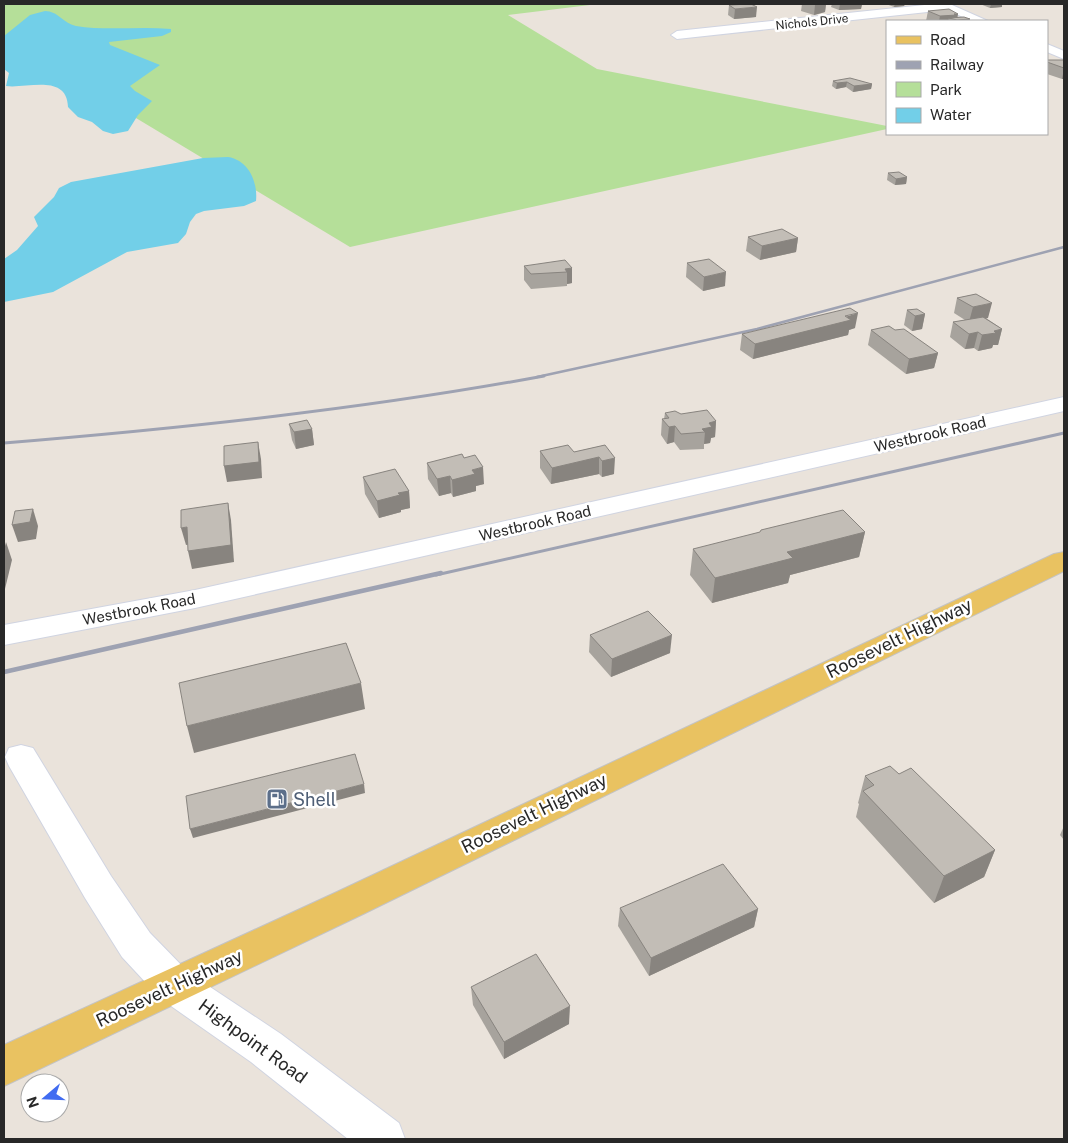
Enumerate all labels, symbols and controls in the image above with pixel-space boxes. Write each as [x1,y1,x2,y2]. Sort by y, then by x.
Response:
street label: Nichols Drive [775,11,849,33]
legend [886,20,1048,135]
text: Road [930,31,966,48]
text: Railway [930,56,984,73]
text: Park [930,81,962,98]
text: Water [930,106,972,123]
street label: Westbrook Road [872,413,988,455]
street label: Westbrook Road [477,502,593,544]
street label: Westbrook Road [81,590,197,628]
street label: Roosevelt Highway [823,594,975,682]
street label: Roosevelt Highway [458,769,610,857]
fuel station icon: Shell [265,787,289,811]
place label: Shell [293,789,336,810]
street label: Roosevelt Highway [92,945,246,1031]
street label: Highpoint Road [195,995,311,1087]
north arrow [20,1073,70,1123]
text: N [23,1094,42,1110]

